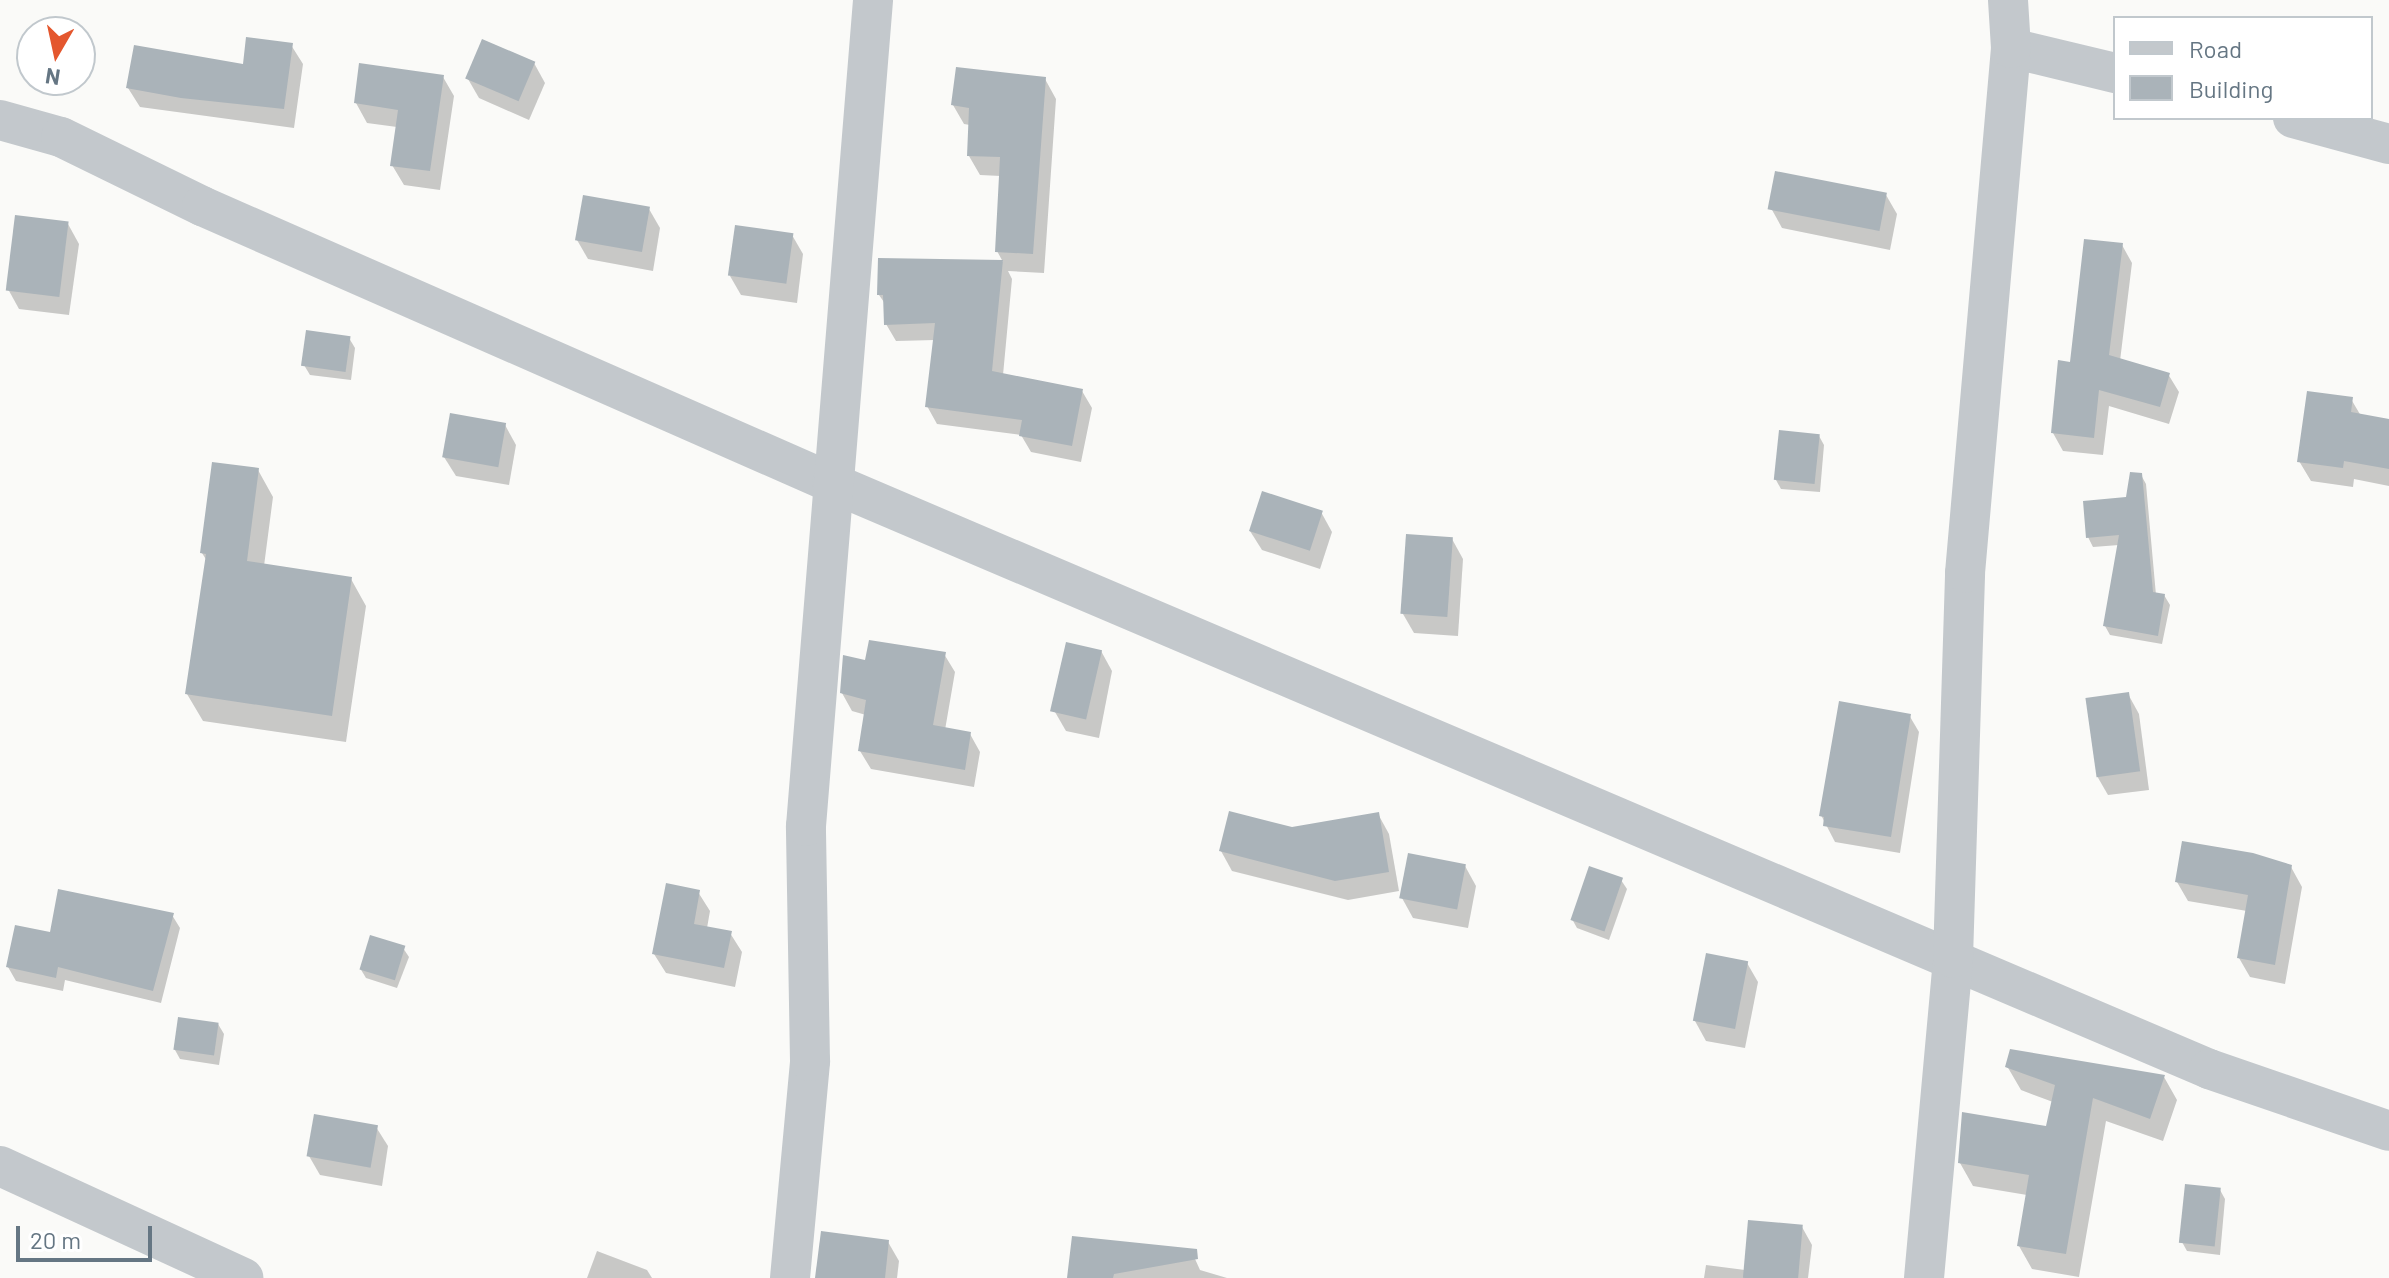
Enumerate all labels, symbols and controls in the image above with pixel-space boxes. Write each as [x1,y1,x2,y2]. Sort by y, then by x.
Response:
north arrow [16,16,96,96]
legend [2113,16,2373,120]
text: Road [2189,34,2242,63]
text: N [43,64,62,92]
text: Building [2189,74,2273,103]
scale bar [20,1210,156,1260]
text: 20 m [30,1225,81,1254]

